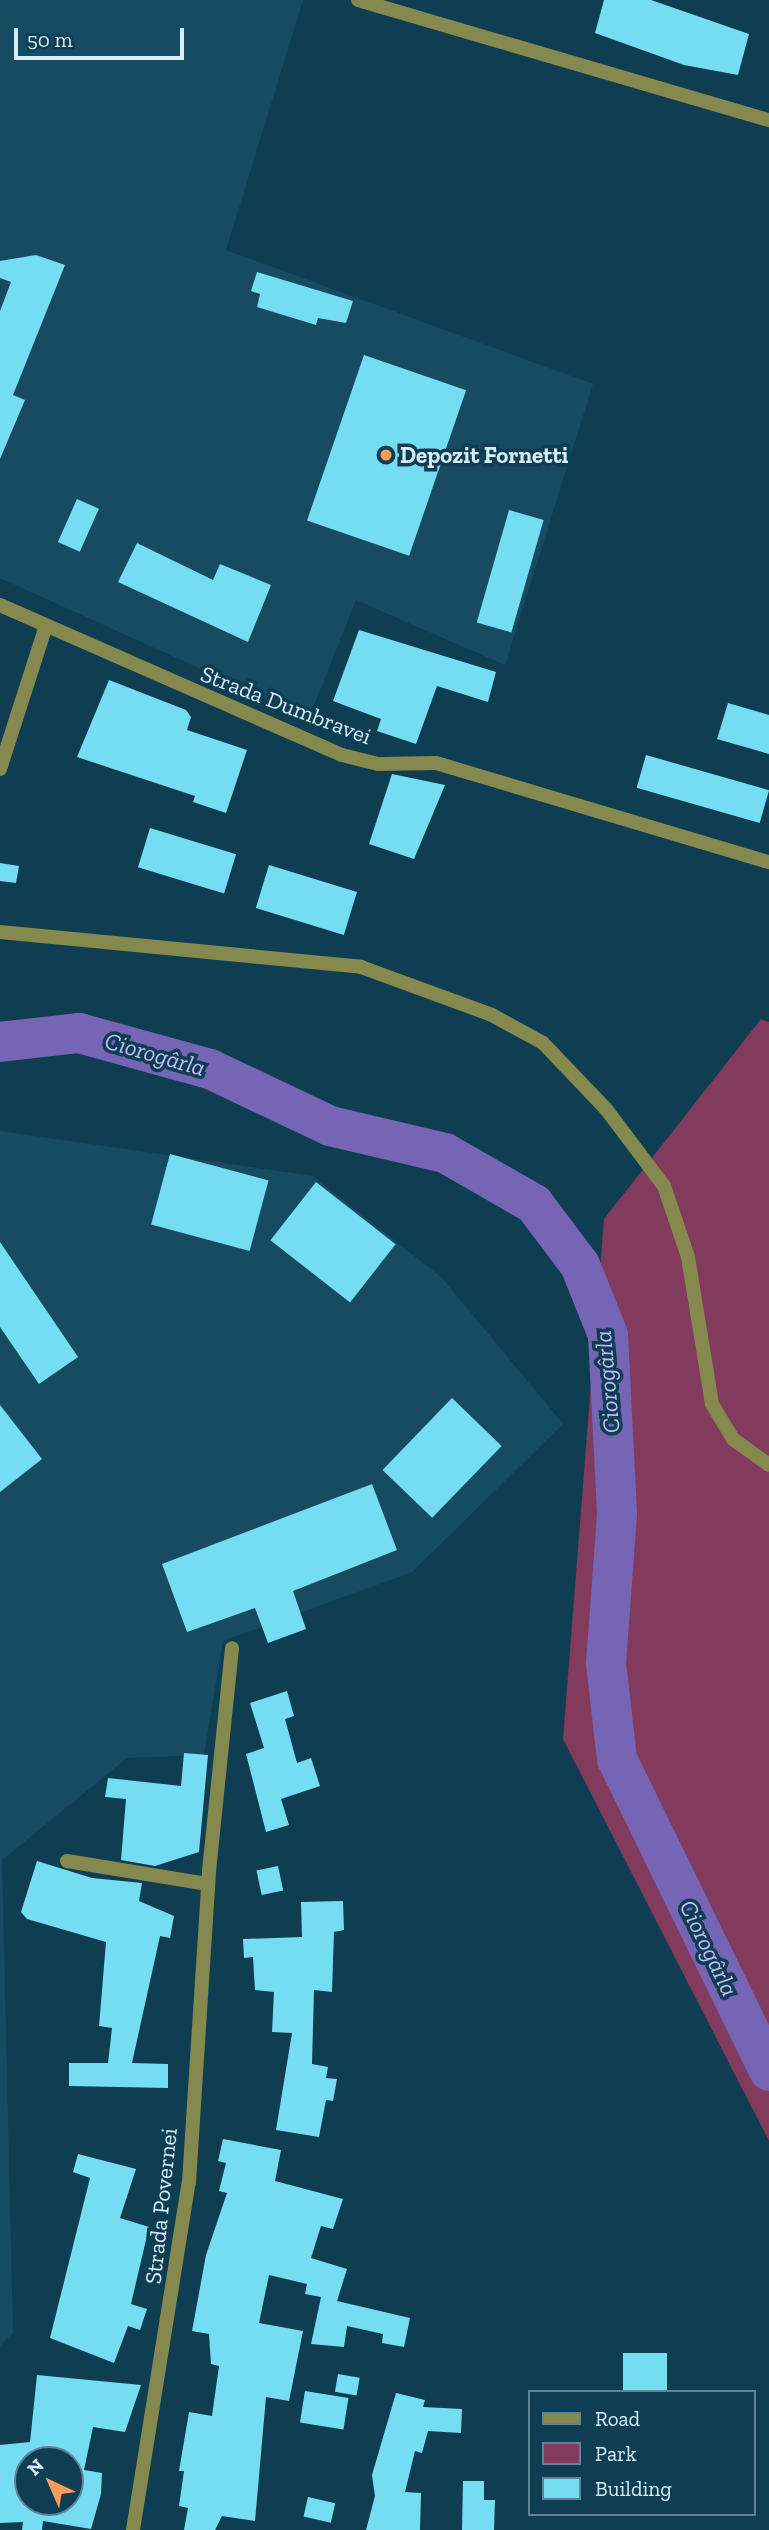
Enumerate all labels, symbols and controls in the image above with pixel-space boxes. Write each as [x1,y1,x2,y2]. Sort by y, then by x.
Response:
scale bar [18,14,187,58]
text: 50 m [27,27,73,52]
place label: Depozit Fornetti [400,441,568,469]
marker: Depozit Fornetti [378,447,394,463]
street label: Strada Dumbravei [197,660,375,750]
water label: Ciorogârla [102,1026,208,1082]
water label: Ciorogârla [588,1329,626,1435]
water label: Ciorogârla [674,1895,744,2001]
street label: Strada Povernei [139,2127,183,2285]
legend [528,2390,755,2516]
text: Road [595,2406,640,2431]
text: Park [595,2441,637,2466]
north arrow [14,2446,84,2516]
text: N [22,2454,49,2480]
text: Building [595,2476,672,2501]

